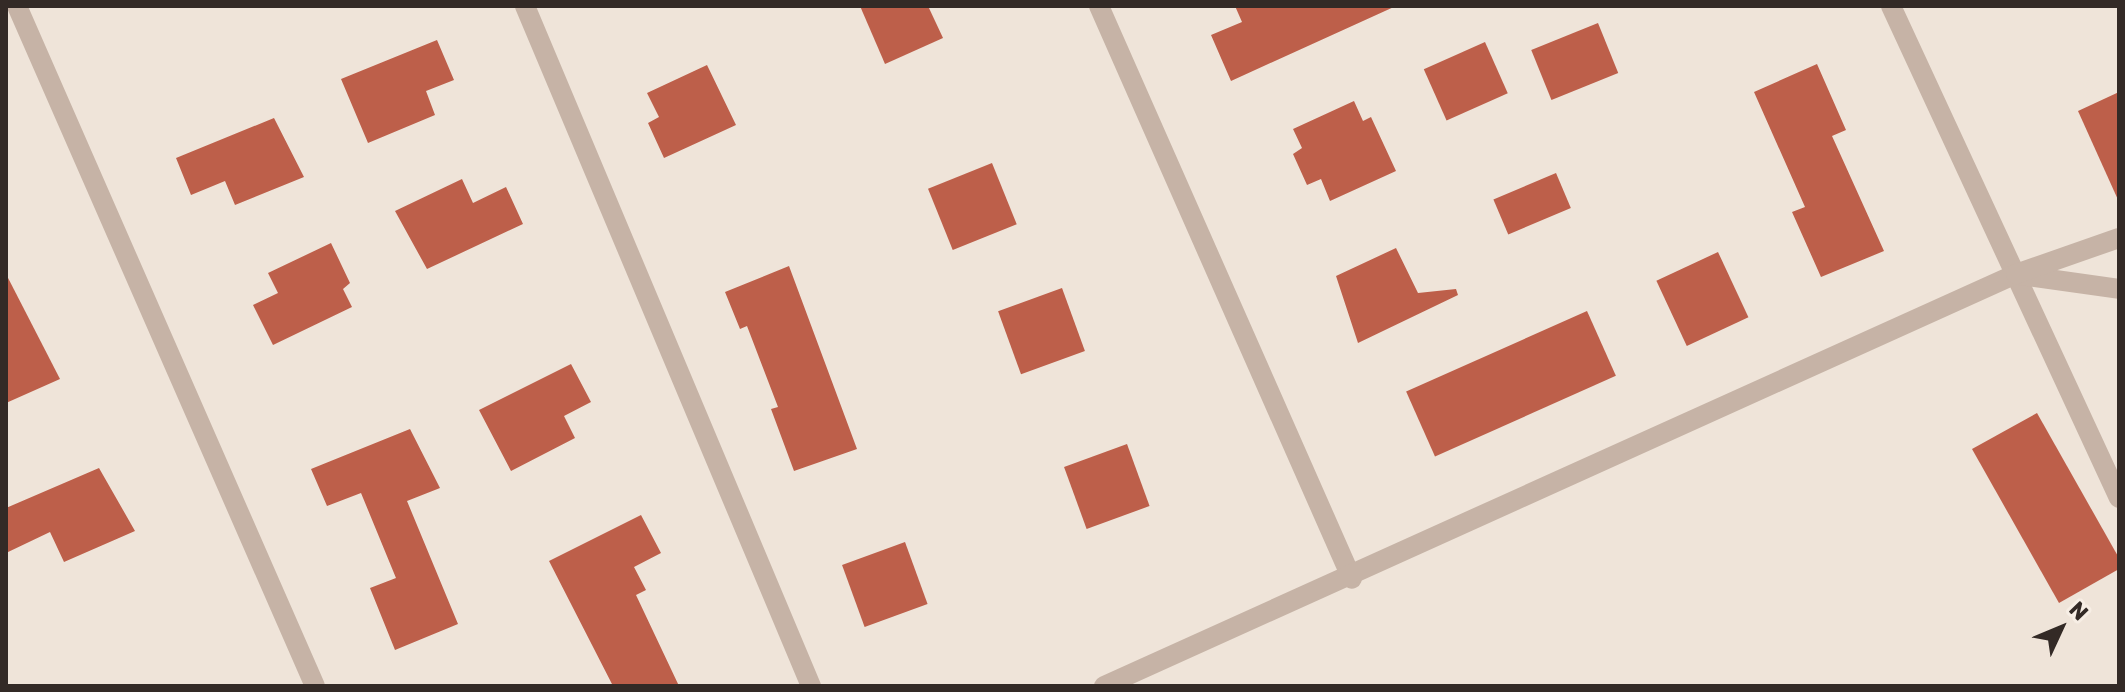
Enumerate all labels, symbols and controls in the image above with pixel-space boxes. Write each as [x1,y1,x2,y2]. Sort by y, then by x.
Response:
north arrow [2021,588,2101,668]
text: N [2063,596,2094,626]

